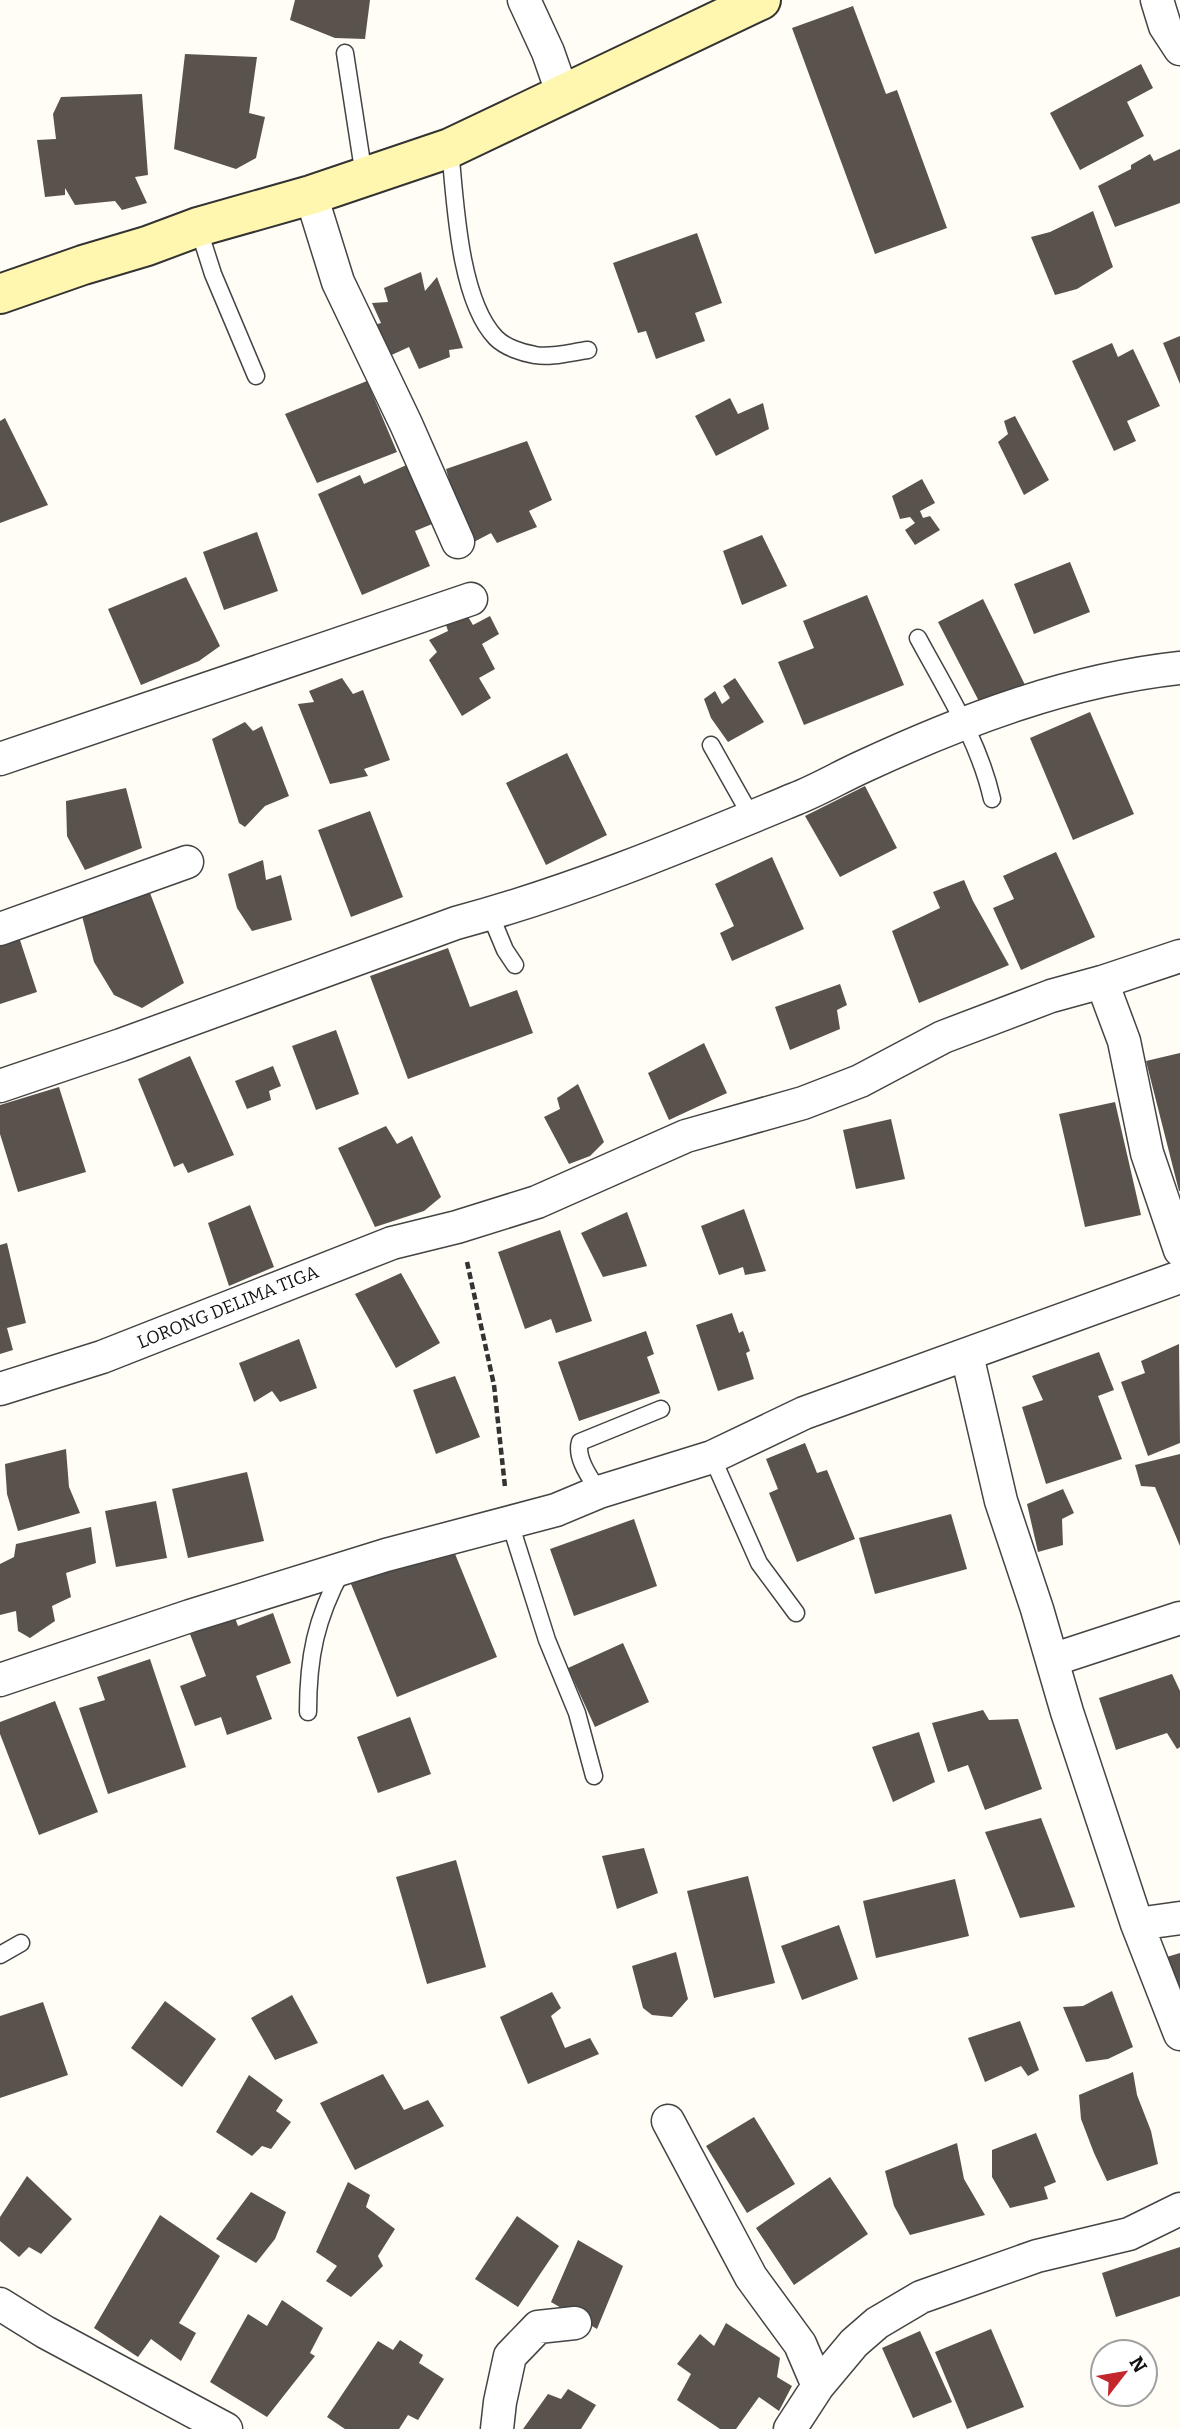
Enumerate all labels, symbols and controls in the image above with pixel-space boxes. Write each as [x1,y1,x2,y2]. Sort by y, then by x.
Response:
street label: LORONG DELIMA TIGA [134,1260,322,1353]
north arrow [1089,2338,1159,2408]
text: N [1125,2352,1152,2377]

